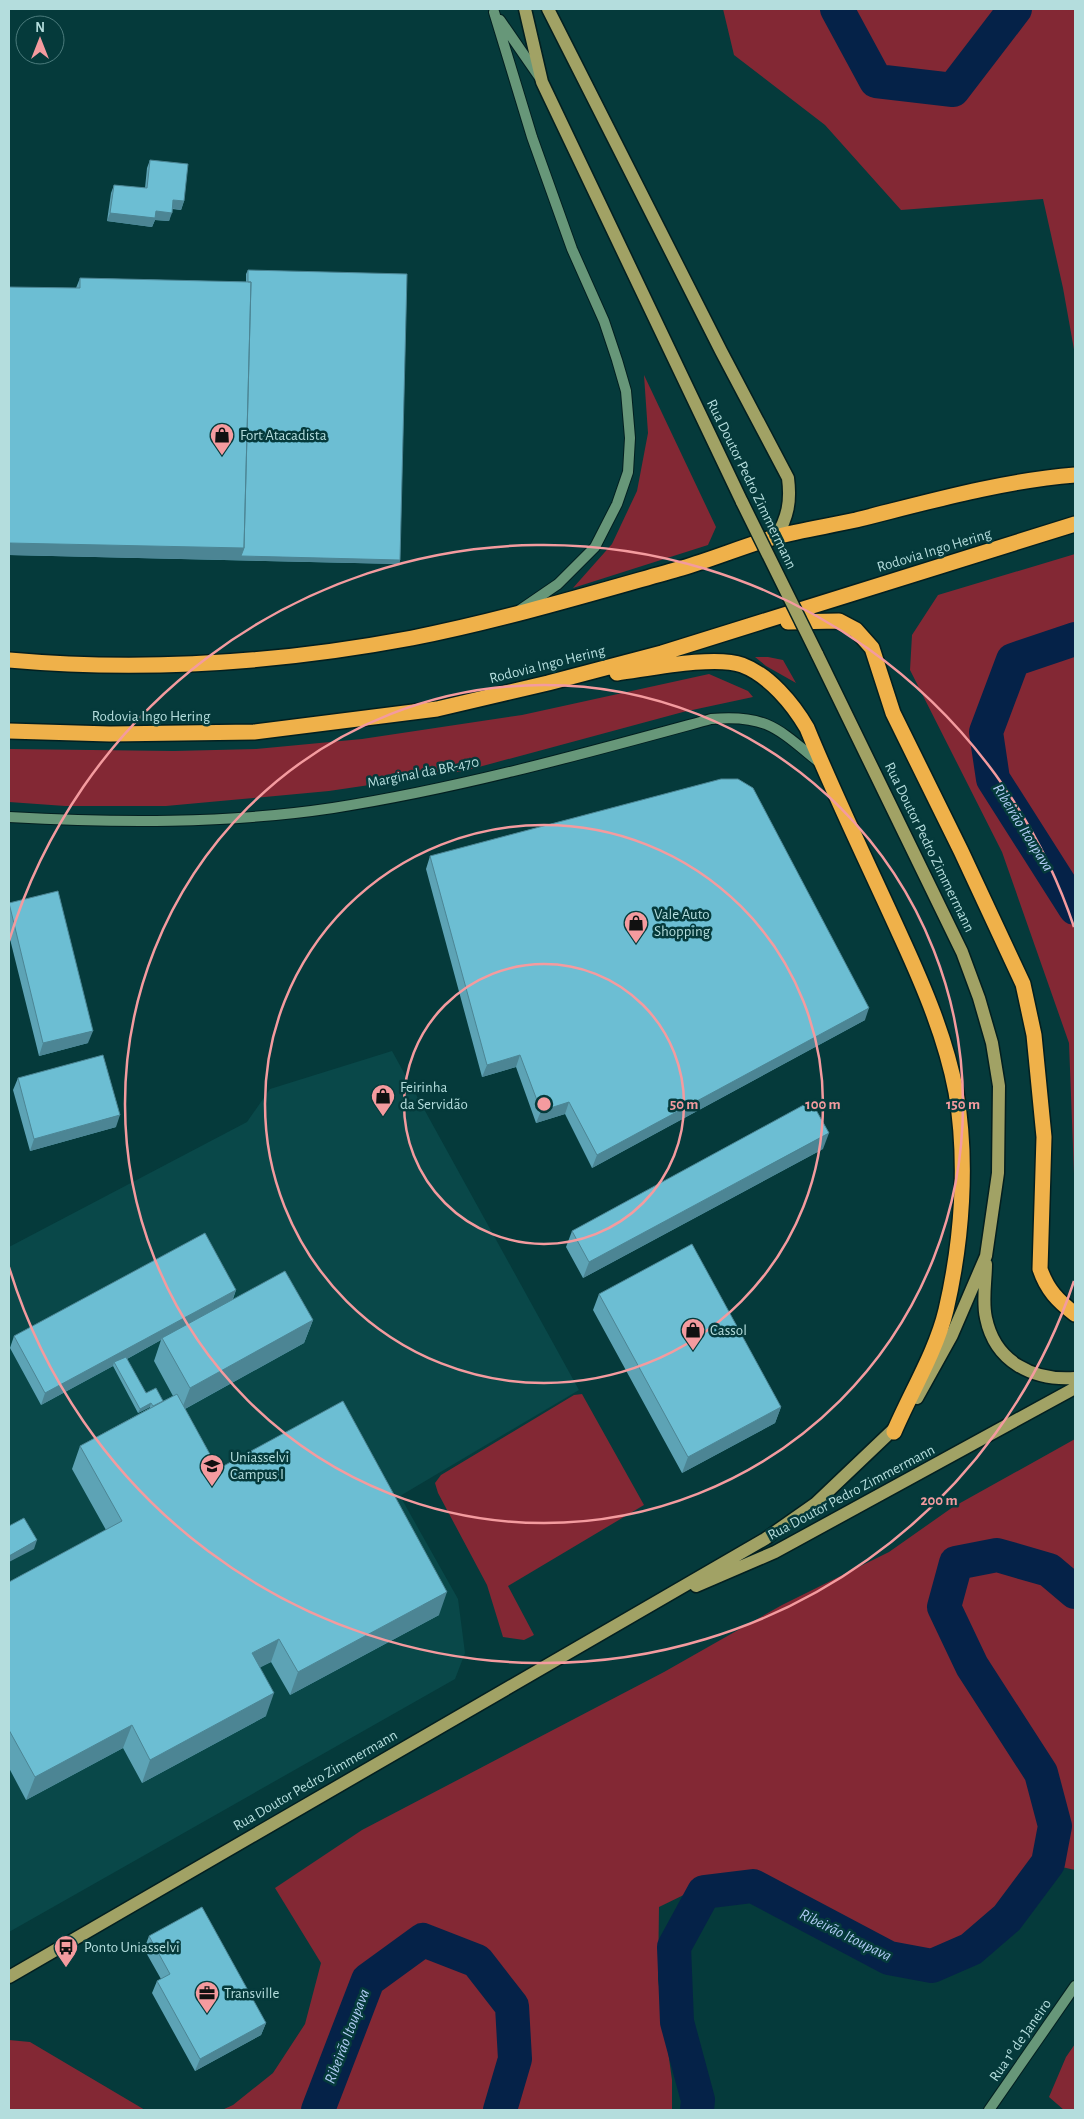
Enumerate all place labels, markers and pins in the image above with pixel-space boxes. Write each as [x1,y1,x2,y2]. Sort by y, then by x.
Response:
shop icon: Fort Atacadista [209,422,235,456]
place label: Fort Atacadista [240,428,327,443]
place label: Vale Auto Shopping [654,907,711,939]
shop icon: Vale Auto Shopping [623,910,649,944]
place label: Feirinha da Servidão [400,1080,468,1112]
shop icon: Feirinha da Servidão [370,1083,396,1117]
centre of rings [535,1095,553,1113]
shop icon: Cassol [680,1317,706,1351]
place label: Cassol [710,1323,747,1338]
place label: Uniasselvi Campus I [230,1450,289,1482]
school or university icon: Uniasselvi Campus I [199,1453,225,1487]
bus stop icon: Ponto Uniasselvi [53,1934,79,1968]
place label: Ponto Uniasselvi [84,1940,180,1955]
office icon: Transville [194,1980,220,2014]
place label: Transville [224,1986,280,2001]

